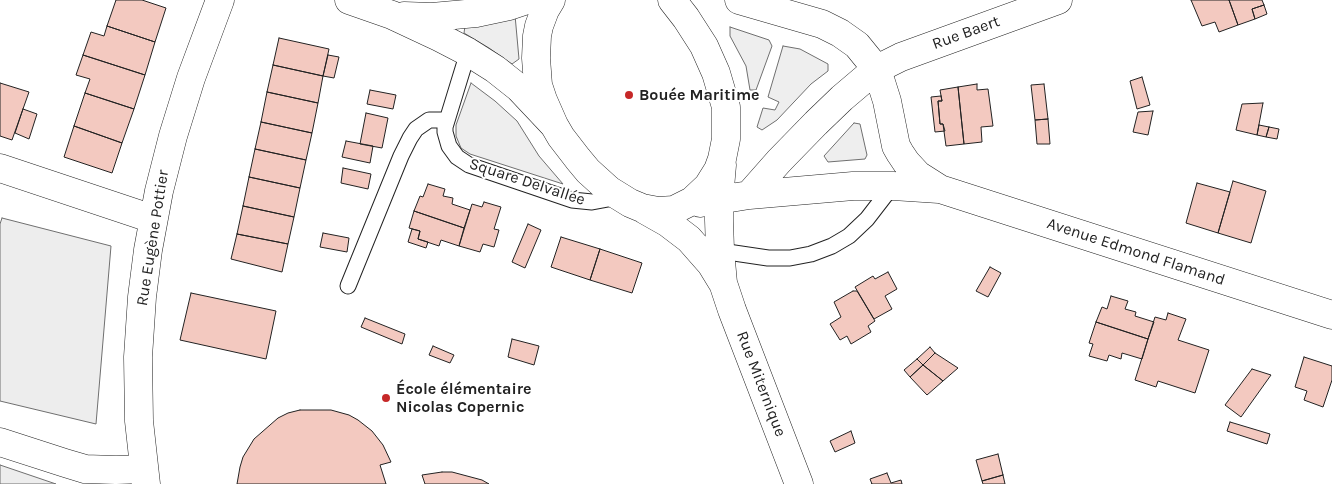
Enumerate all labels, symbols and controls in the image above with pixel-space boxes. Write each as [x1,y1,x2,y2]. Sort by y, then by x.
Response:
street label: Rue Baert [930,12,1002,54]
place label: Bouée Maritime [639,85,760,105]
marker: Bouée Maritime [623,89,635,101]
street label: Square Delvallée [467,154,587,210]
street label: Rue Eugène Pottier [133,169,173,307]
street label: Avenue Edmond Flamand [1045,214,1227,290]
street label: Rue Miternique [732,329,790,439]
place label: École élémentaire Nicolas Copernic [396,379,531,417]
marker: École élémentaire Nicolas Copernic [380,392,392,404]

